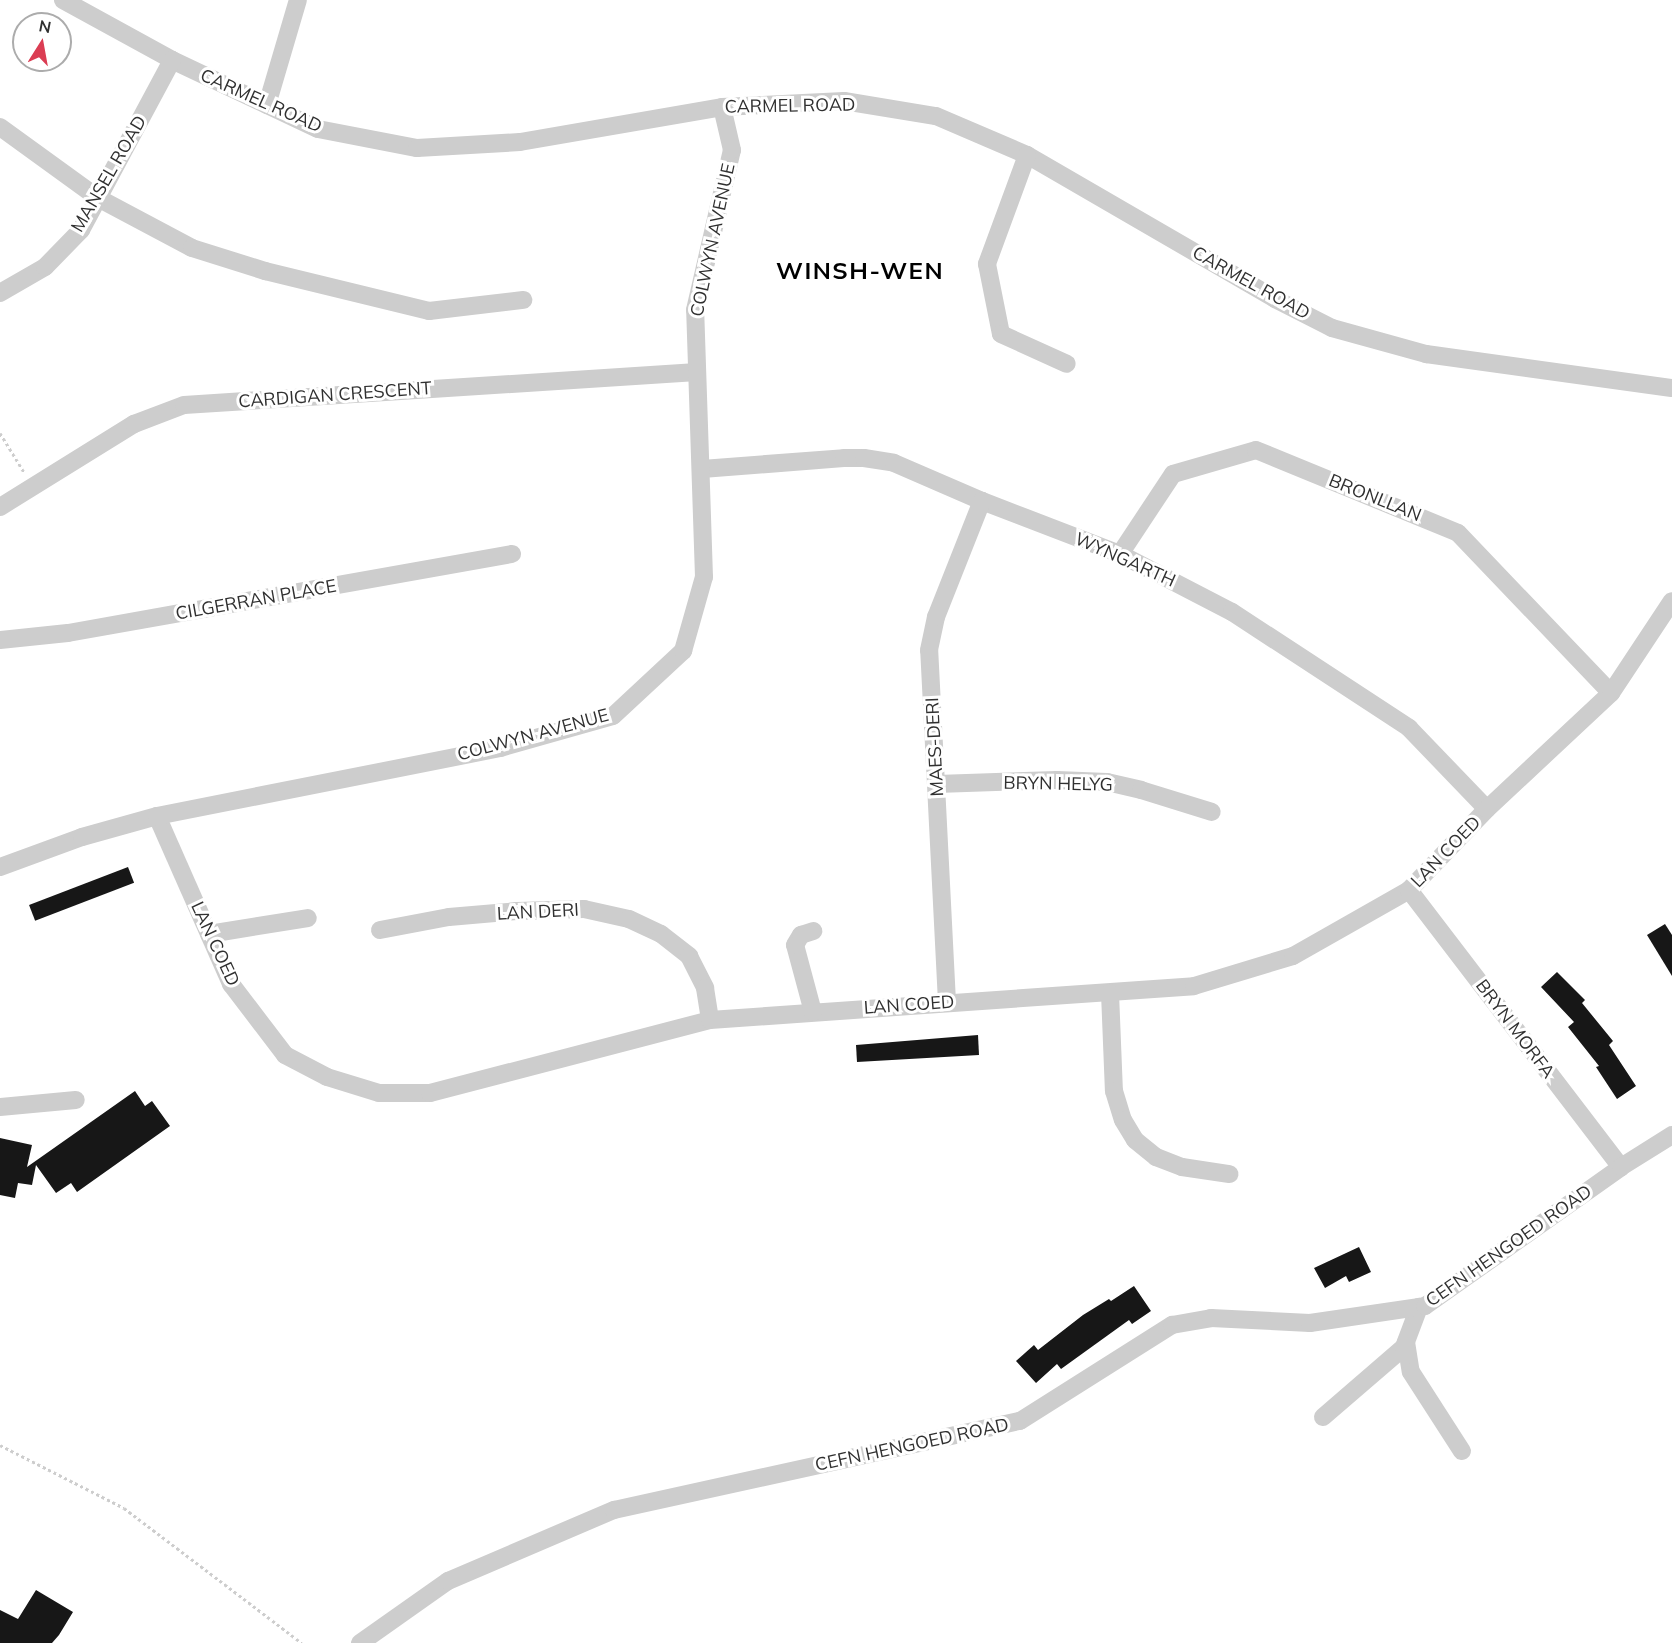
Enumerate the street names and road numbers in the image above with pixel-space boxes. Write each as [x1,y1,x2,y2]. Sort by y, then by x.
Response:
street label: CARMEL ROAD [197,65,325,137]
street label: CARMEL ROAD [724,94,856,118]
street label: MANSEL ROAD [67,112,151,236]
street label: COLWYN AVENUE [686,161,740,319]
street label: CARMEL ROAD [1189,242,1313,324]
street label: CARDIGAN CRESCENT [238,377,432,413]
street label: BRONLLAN [1326,470,1424,526]
street label: WYNGARTH [1071,528,1179,592]
street label: CILGERRAN PLACE [174,575,338,625]
street label: MAES-DERI [922,697,948,797]
street label: COLWYN AVENUE [455,704,611,766]
street label: BRYN HELYG [1003,772,1113,796]
street label: LAN COED [1407,812,1485,892]
street label: LAN COED [186,898,244,990]
street label: LAN DERI [497,899,579,925]
street label: BRYN MORFA [1471,975,1559,1083]
street label: LAN COED [863,991,955,1019]
street label: CEFN HENGOED ROAD [1422,1181,1596,1311]
street label: CEFN HENGOED ROAD [813,1414,1011,1476]

